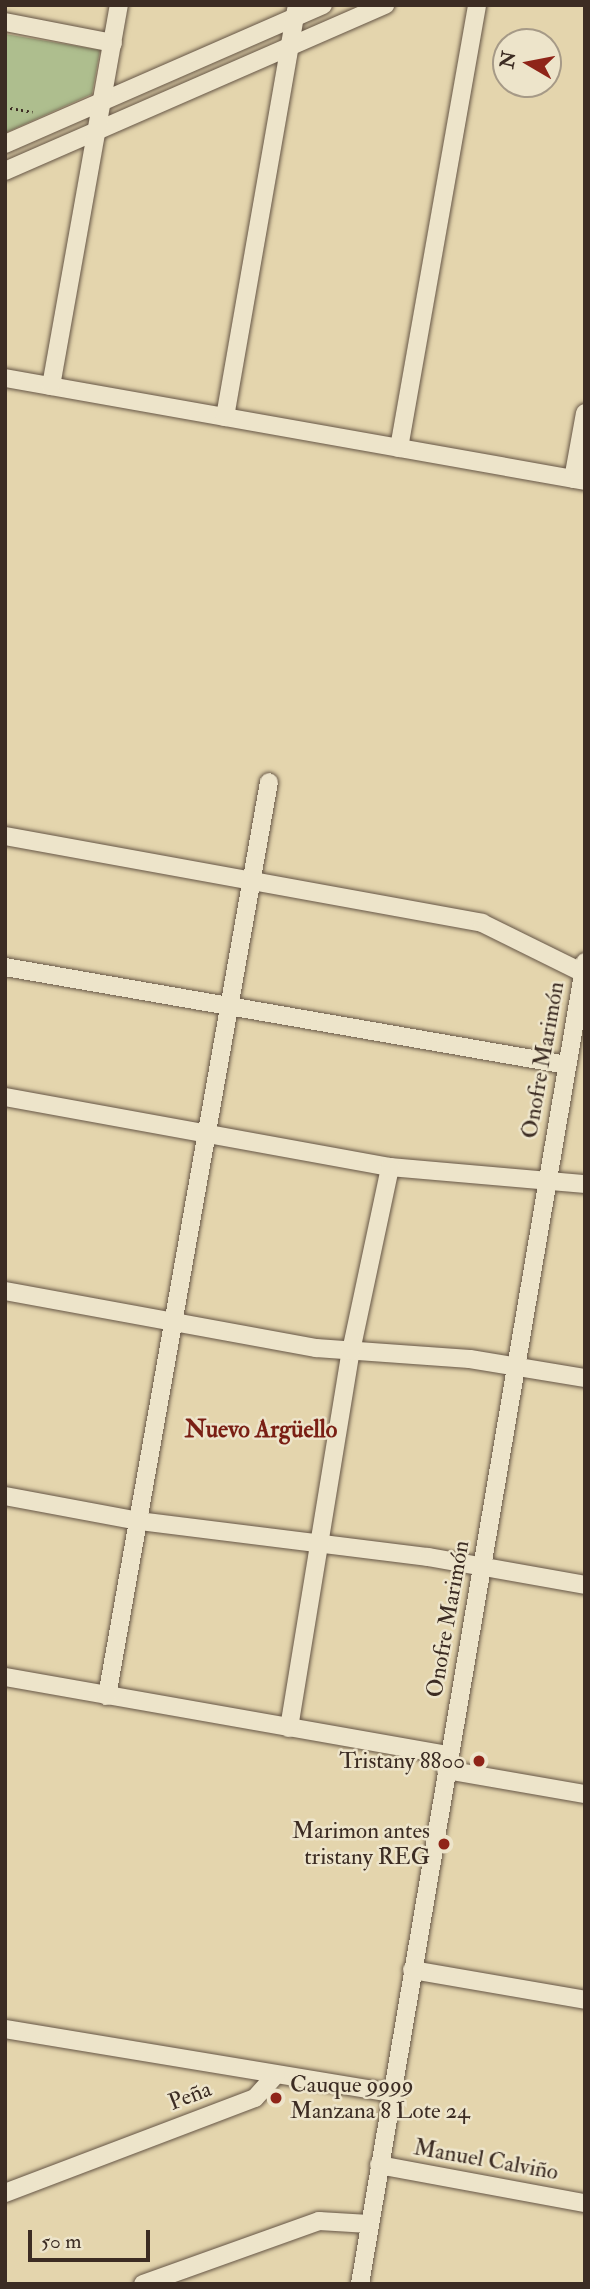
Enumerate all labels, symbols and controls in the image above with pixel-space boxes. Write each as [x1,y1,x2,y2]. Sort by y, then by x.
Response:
north arrow [492,28,562,98]
text: N [495,49,522,70]
street label: Onofre Marimón [516,979,570,1141]
district label: Nuevo Argüello [185,1416,337,1444]
street label: Onofre Marimón [421,1538,475,1700]
place label: Tristany 8800 [339,1747,465,1775]
marker: Tristany 8800 [471,1753,487,1769]
place label: Marimon antes tristany REG [292,1817,430,1871]
marker: Marimon antes tristany REG [436,1836,452,1852]
place label: Cauque 9999 Manzana 8 Lote 24 [290,2071,470,2125]
street label: Peña [165,2075,215,2117]
marker: Cauque 9999 Manzana 8 Lote 24 [268,2090,284,2106]
street label: Manuel Calviño [412,2134,560,2186]
scale bar [32,2216,154,2260]
text: 50 m [41,2228,82,2255]

